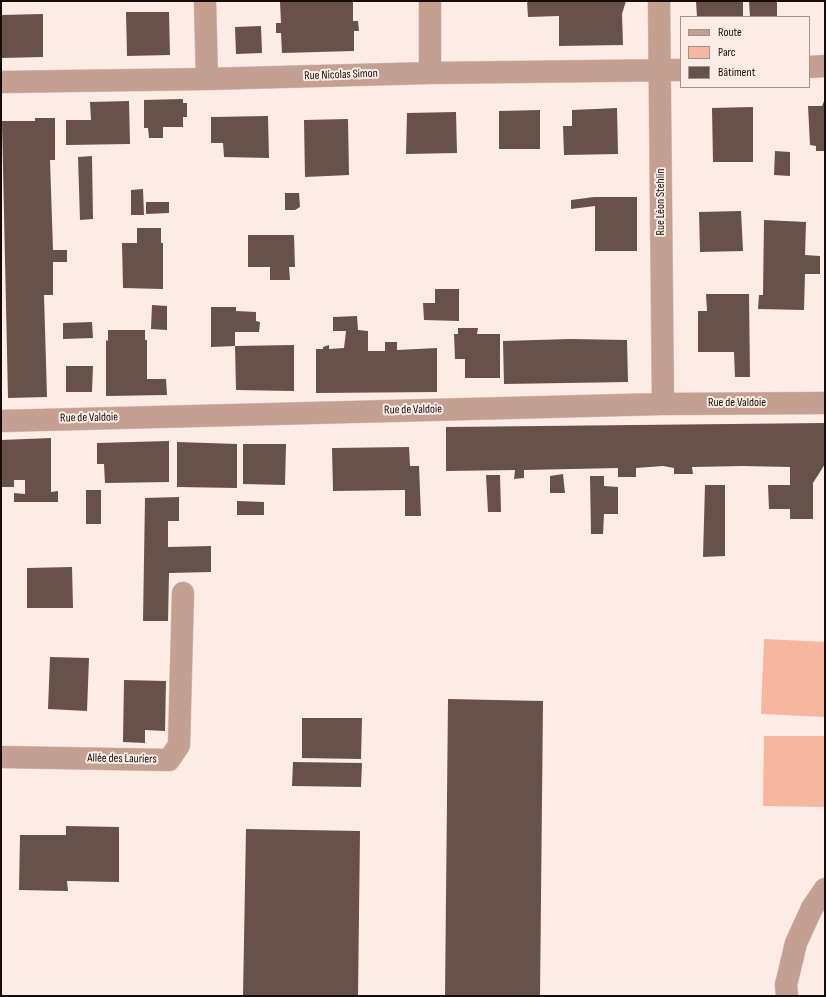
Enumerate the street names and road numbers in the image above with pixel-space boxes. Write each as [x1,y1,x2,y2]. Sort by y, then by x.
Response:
street label: Rue Nicolas Simon [304,67,378,83]
street label: Rue Léon Stehlin [654,169,668,235]
street label: Rue de Valdoie [708,396,766,410]
street label: Rue de Valdoie [384,402,442,418]
street label: Rue de Valdoie [60,410,118,426]
street label: Allée des Lauriers [87,751,157,767]

